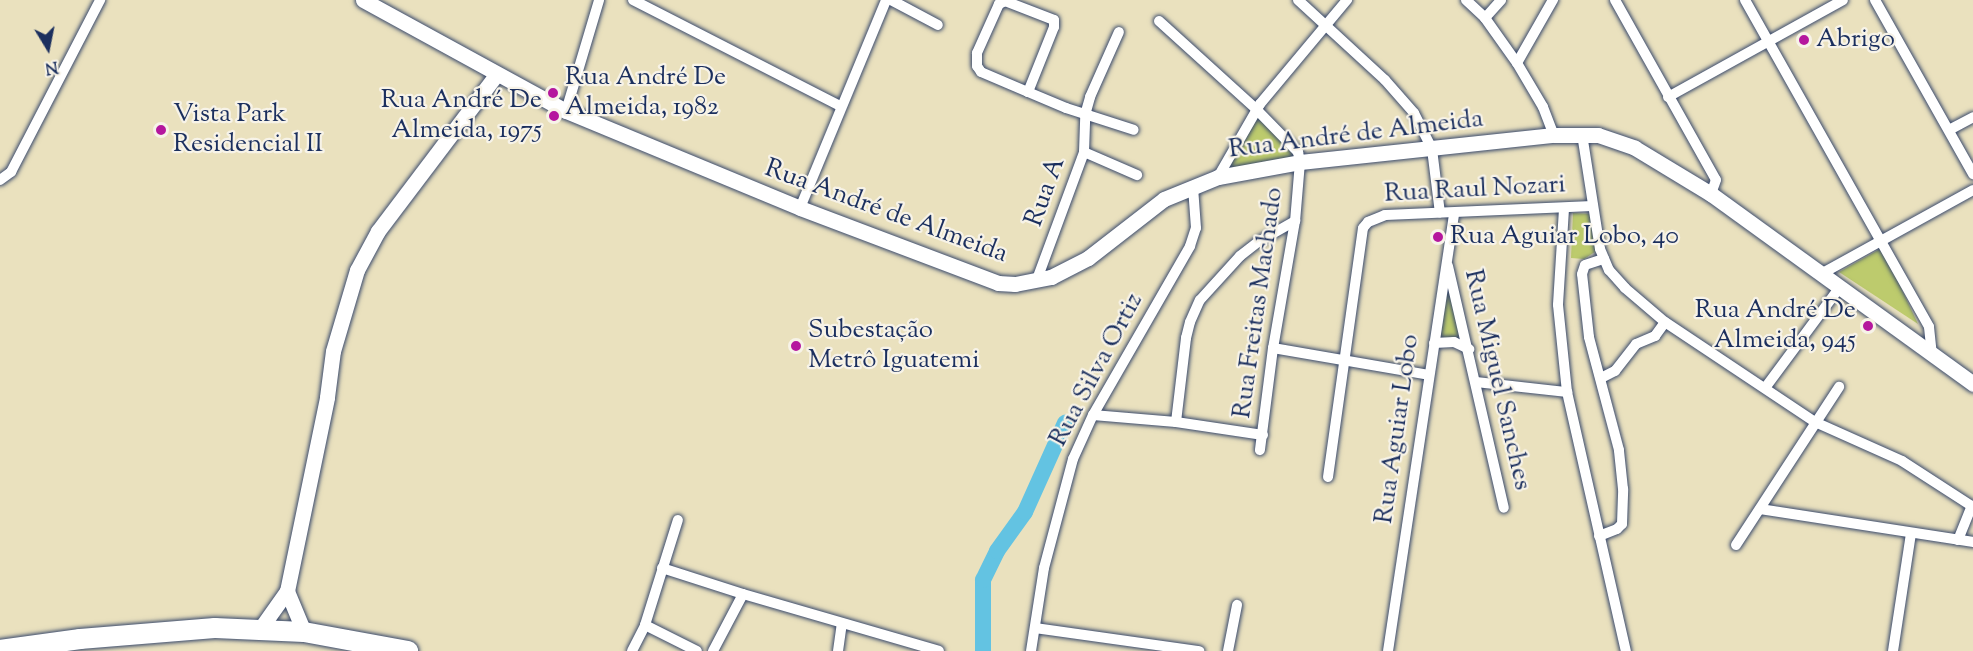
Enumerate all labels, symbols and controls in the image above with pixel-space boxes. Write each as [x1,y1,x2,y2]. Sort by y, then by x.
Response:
north arrow [18,18,78,78]
place label: Abrigo [1816,24,1895,56]
marker: Abrigo [1797,33,1811,47]
text: N [43,54,60,79]
place label: Rua André De Almeida, 1982 [565,62,726,124]
place label: Rua André De Almeida, 1975 [381,85,542,146]
marker: Rua André De Almeida, 1982 [546,86,560,100]
place label: Vista Park Residencial II [173,99,323,160]
street label: Rua André de Almeida [1227,104,1485,166]
marker: Rua André De Almeida, 1975 [547,109,561,123]
marker: Vista Park Residencial II [154,123,168,137]
street label: Rua A [1019,153,1073,231]
street label: Rua André de Almeida [760,154,1012,270]
street label: Rua Raul Nozari [1383,170,1567,210]
street label: Rua Freitas Machado [1227,186,1291,420]
place label: Rua Aguiar Lobo, 40 [1450,221,1679,253]
marker: Rua Aguiar Lobo, 40 [1431,230,1445,244]
street label: Rua Miguel Sanches [1456,267,1538,493]
street label: Rua Silva Ortiz [1043,288,1151,452]
place label: Rua André De Almeida, 945 [1695,295,1856,356]
place label: Subestação Metrô Iguatemi [808,315,980,376]
marker: Rua André De Almeida, 945 [1861,319,1875,333]
street label: Rua Aguiar Lobo [1369,332,1427,526]
marker: Subestação Metrô Iguatemi [789,339,803,353]

